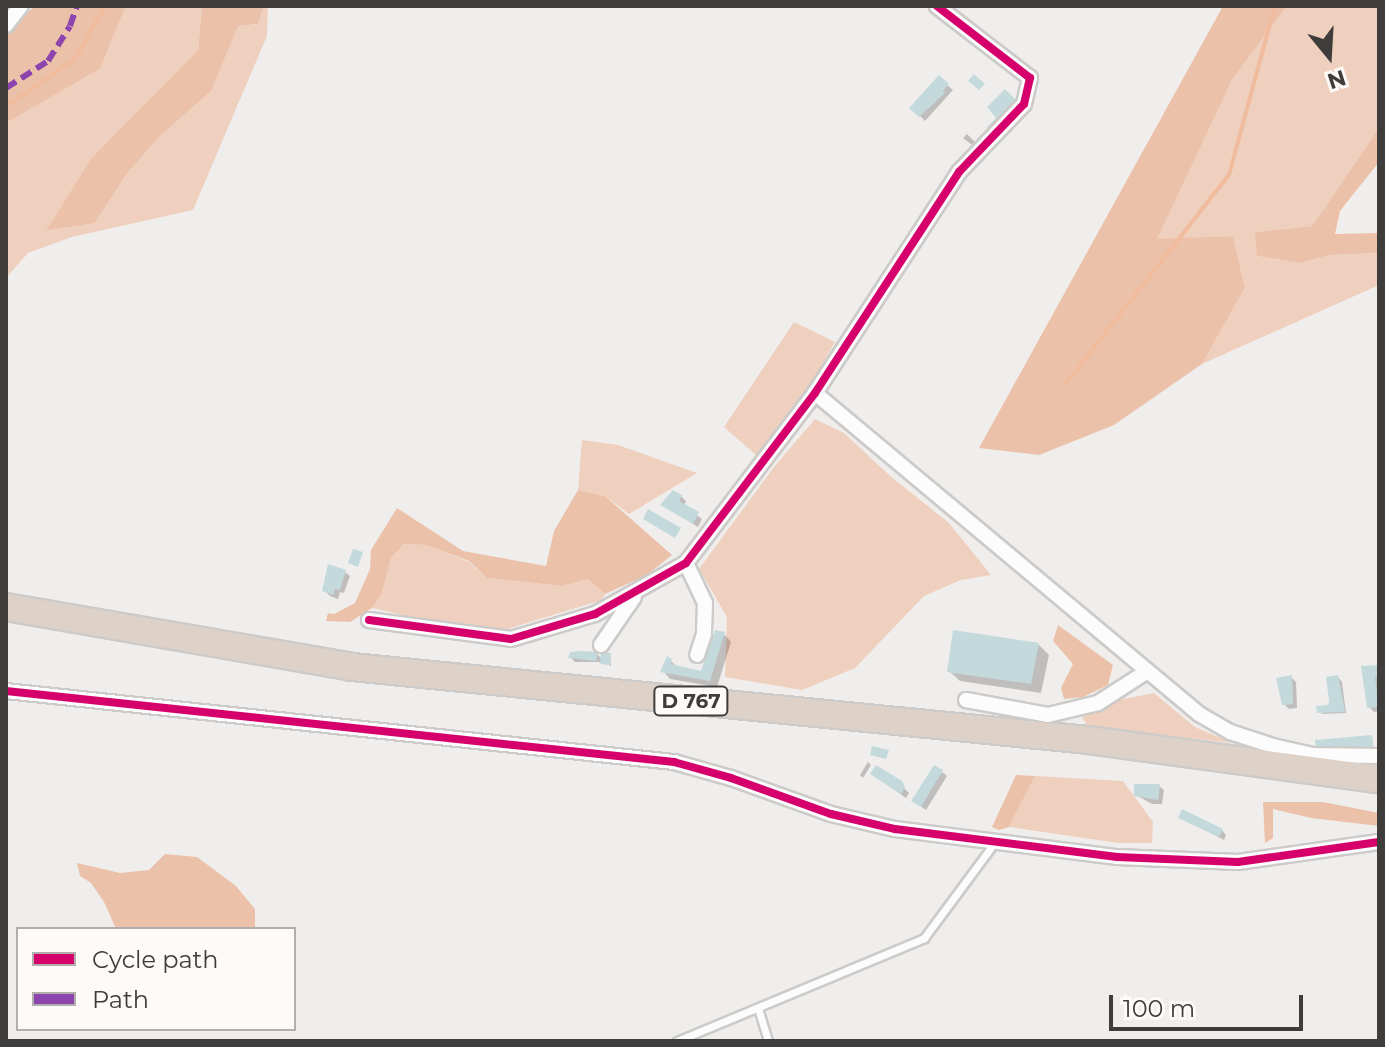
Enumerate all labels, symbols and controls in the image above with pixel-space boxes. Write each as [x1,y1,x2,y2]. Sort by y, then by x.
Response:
north arrow [1289,16,1369,96]
text: N [1324,64,1349,95]
road number: D 767 [653,685,729,717]
legend [16,927,296,1031]
text: Cycle path [92,945,219,974]
scale bar [1113,979,1307,1029]
text: Path [92,985,149,1014]
text: 100 m [1123,994,1195,1023]

